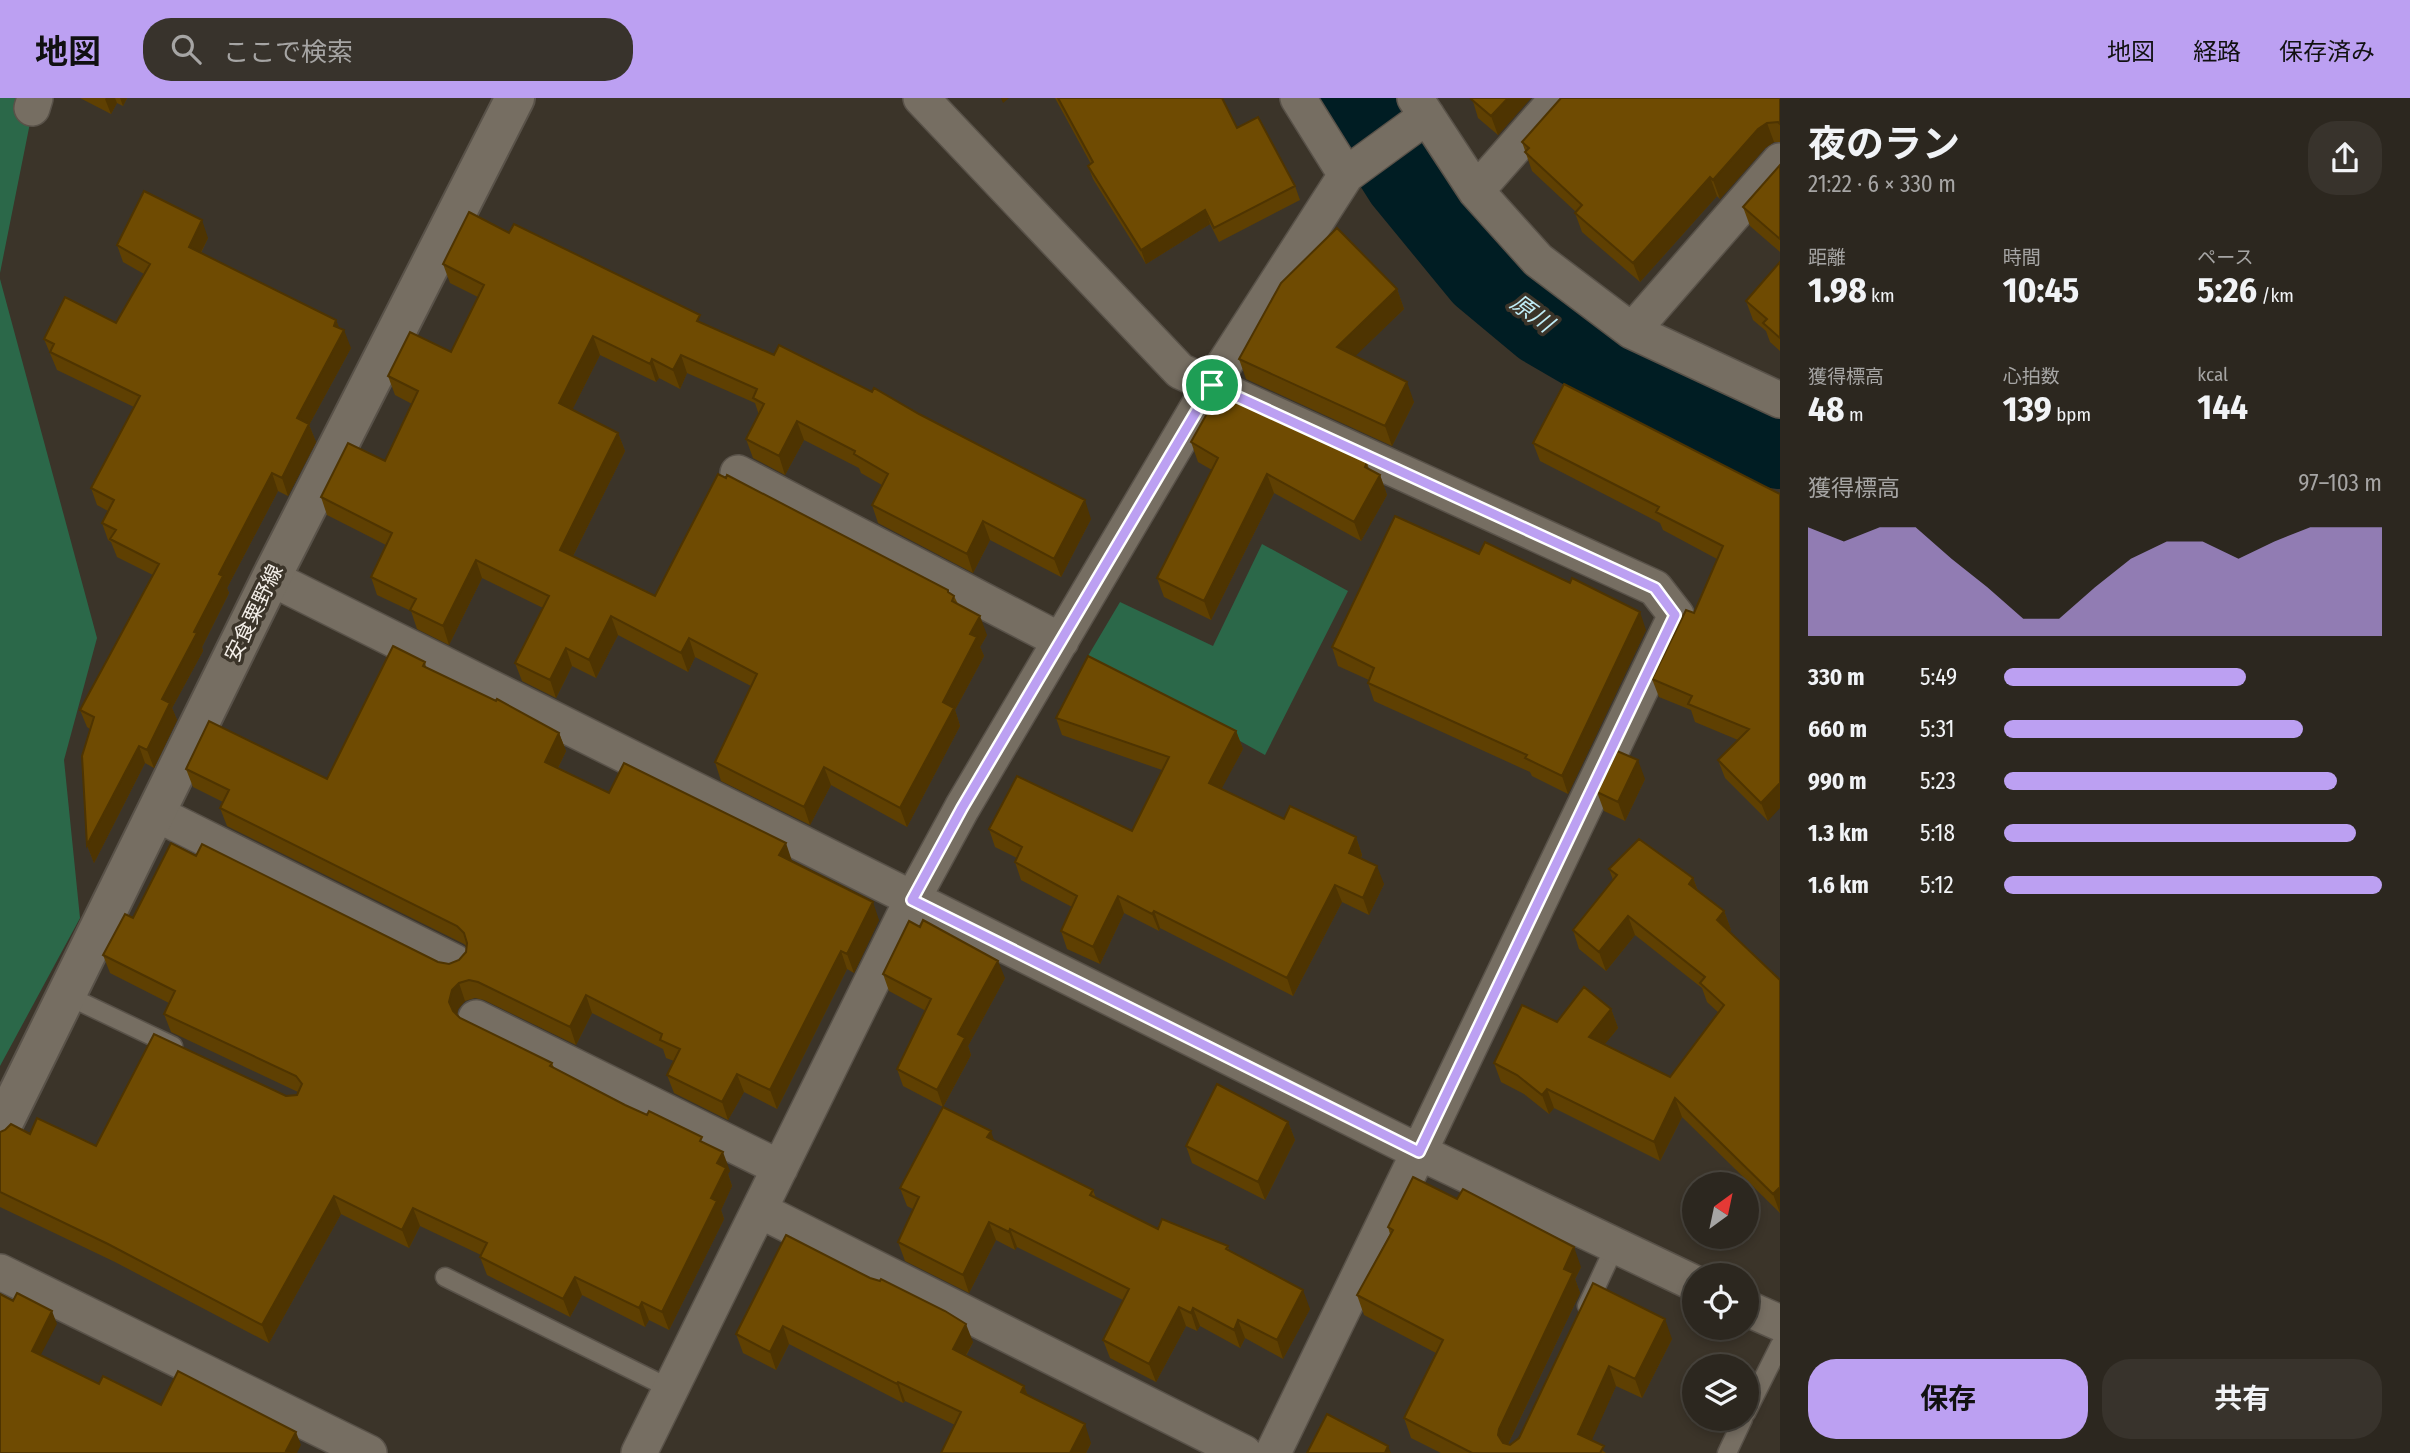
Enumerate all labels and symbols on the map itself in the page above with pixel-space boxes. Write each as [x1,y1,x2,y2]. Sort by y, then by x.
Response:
water label: 原川 [1505,288,1561,340]
pin [1182,355,1242,415]
street label: 安食粟野線 [219,560,289,666]
north arrow [1682,1172,1759,1250]

